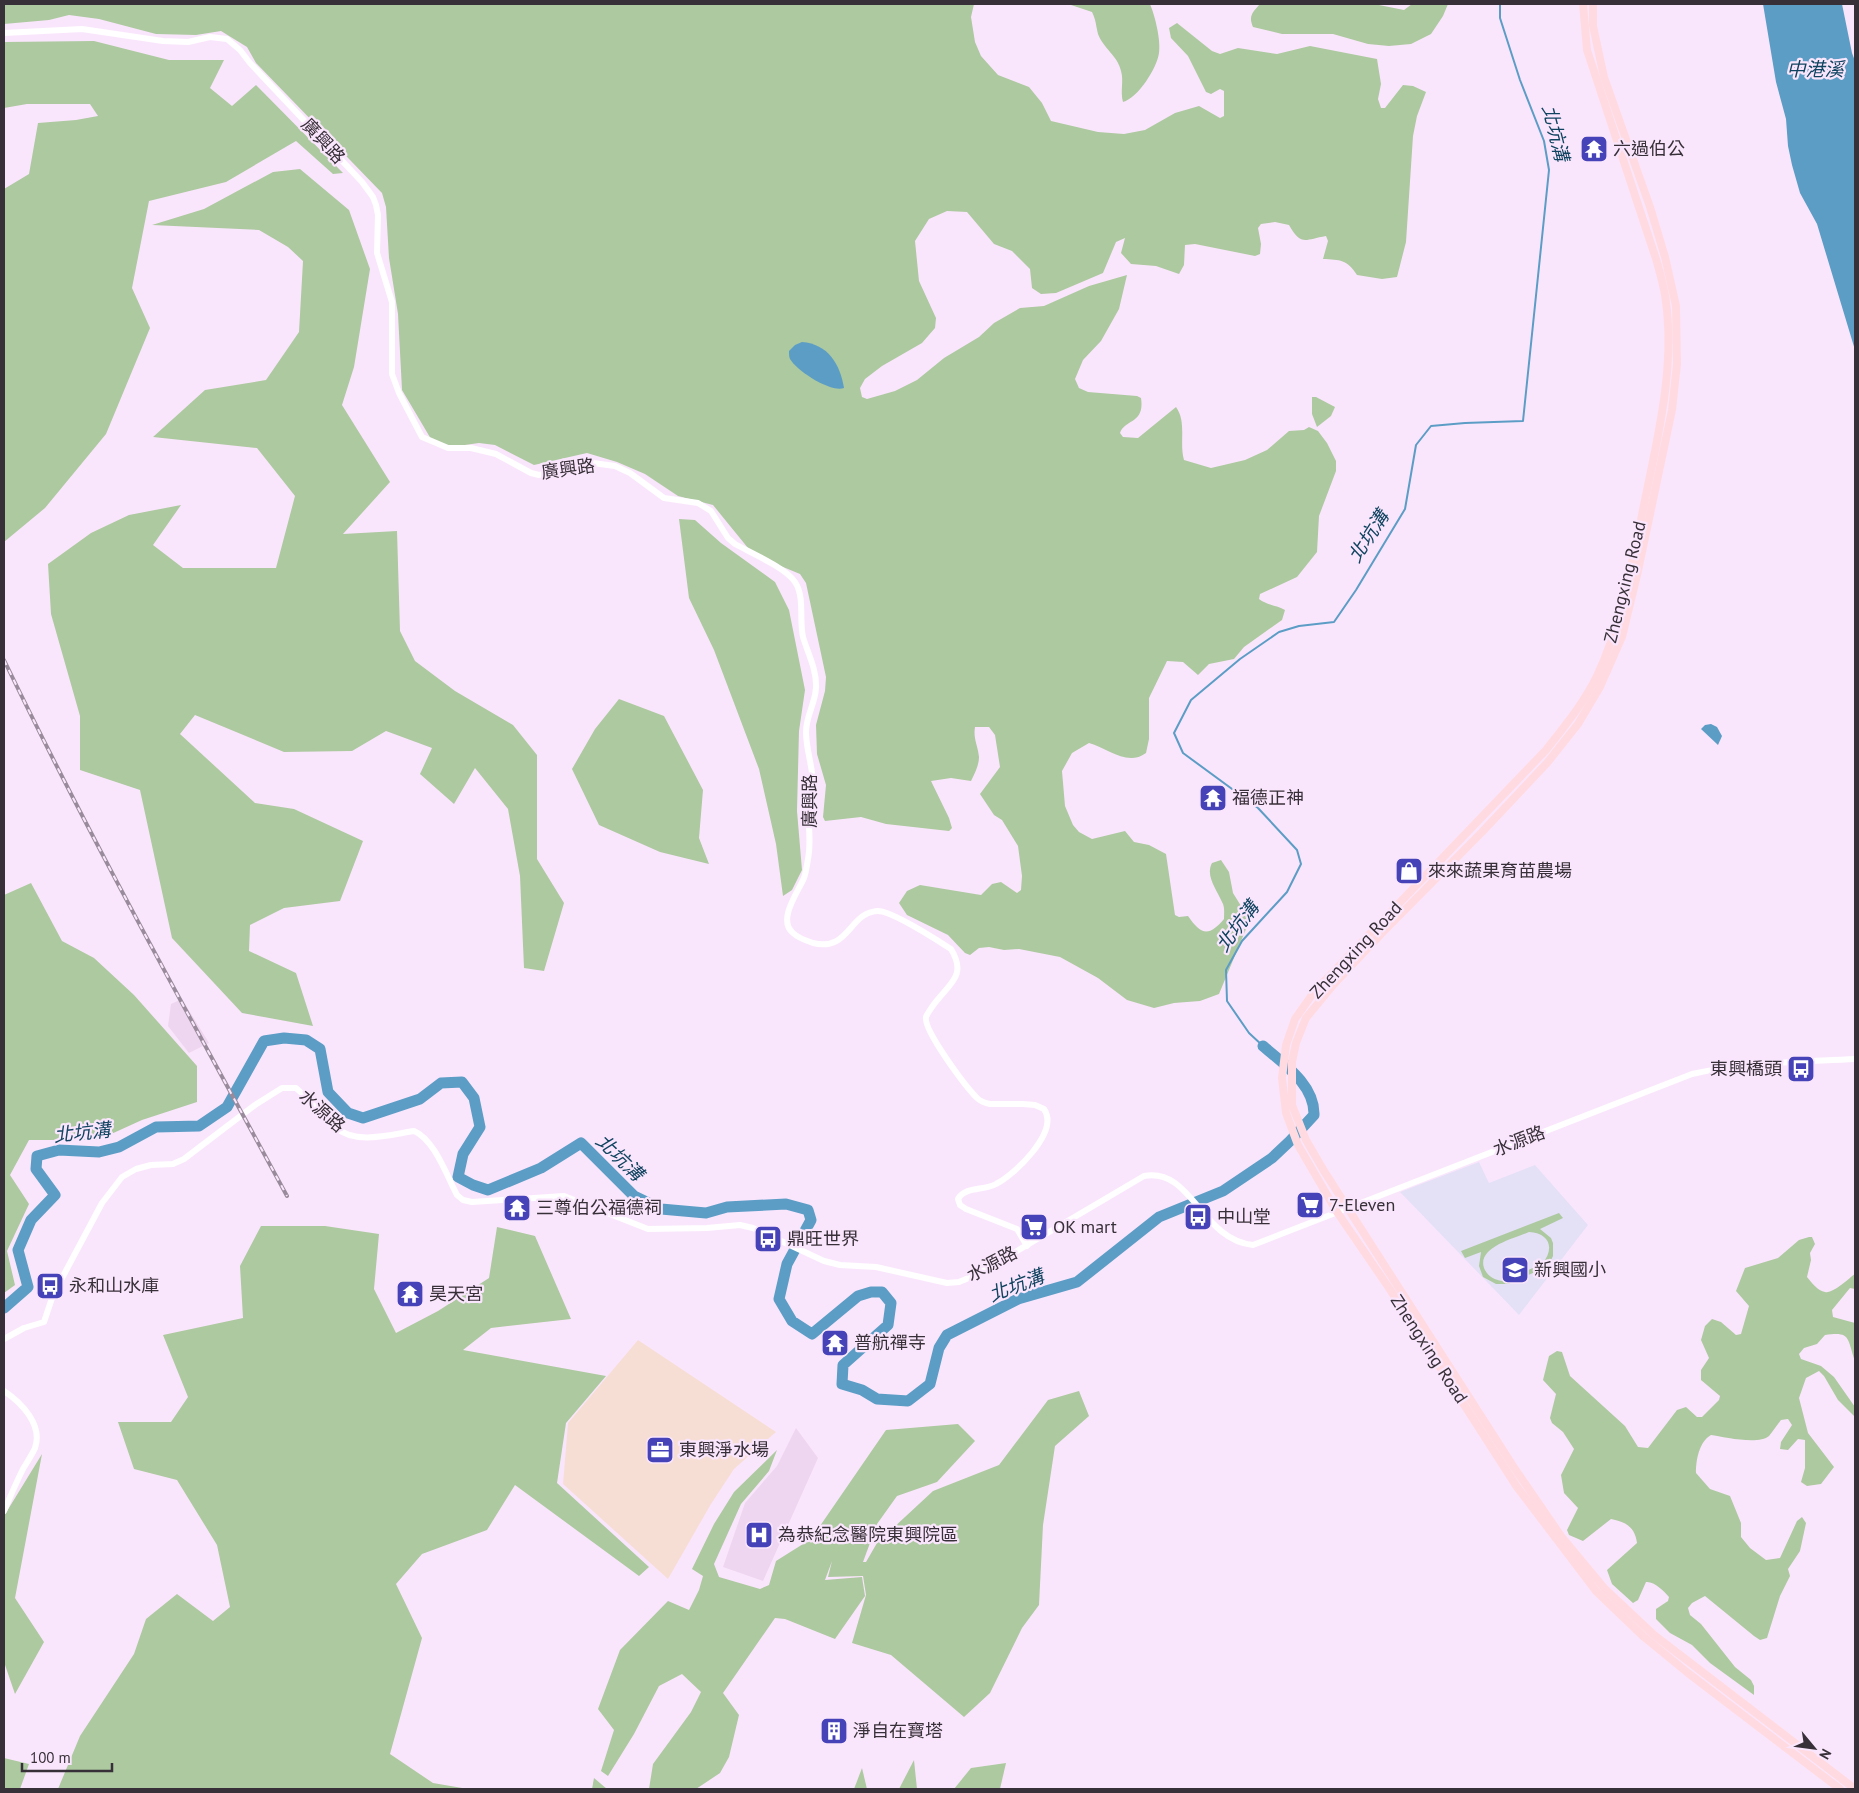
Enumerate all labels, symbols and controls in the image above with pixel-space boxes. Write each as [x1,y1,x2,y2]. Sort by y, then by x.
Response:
water label: 中港溪 [1786,57,1846,81]
water label: 北坑溝 [1537,102,1575,166]
street label: 廣興路 [297,113,350,168]
temple icon: 六過伯公 [1579,134,1609,164]
place label: 六過伯公 [1613,137,1685,160]
street label: 廣興路 [540,453,596,484]
water label: 北坑溝 [1342,503,1395,566]
street label: Zhengxing Road [1598,519,1651,645]
street label: 廣興路 [798,774,821,828]
temple icon: 福德正神 [1198,783,1228,813]
place label: 福德正神 [1232,786,1304,809]
shop icon: 來來蔬果育苗農場 [1394,856,1424,886]
place label: 來來蔬果育苗農場 [1428,859,1572,882]
water label: 北坑溝 [1210,894,1266,956]
street label: Zhengxing Road [1305,896,1407,1003]
bus stop icon: 東興橋頭 [1786,1054,1816,1084]
place label: 東興橋頭 [1710,1057,1782,1080]
street label: 水源路 [294,1084,350,1137]
water label: 北坑溝 [52,1117,115,1147]
street label: 水源路 [1489,1120,1548,1161]
water label: 北坑溝 [591,1129,651,1188]
supermarket icon: 7-Eleven [1295,1190,1325,1220]
temple icon: 三尊伯公福德祠 [502,1193,532,1223]
place label: 7-Eleven [1329,1193,1395,1216]
place label: 三尊伯公福德祠 [536,1196,662,1219]
bus stop icon: 中山堂 [1183,1202,1213,1232]
place label: 中山堂 [1217,1205,1271,1228]
supermarket icon: OK mart [1019,1212,1049,1242]
place label: OK mart [1053,1215,1117,1238]
bus stop icon: 鼎旺世界 [753,1224,783,1254]
place label: 鼎旺世界 [787,1227,859,1250]
street label: 水源路 [963,1241,1021,1286]
school or university icon: 新興國小 [1500,1255,1530,1285]
place label: 新興國小 [1534,1258,1606,1281]
water label: 北坑溝 [985,1263,1050,1306]
bus stop icon: 永和山水庫 [35,1271,65,1301]
place label: 永和山水庫 [69,1274,159,1297]
temple icon: 昊天宮 [395,1279,425,1309]
place label: 昊天宮 [429,1282,483,1305]
street label: Zhengxing Road [1386,1290,1473,1407]
temple icon: 普航禪寺 [820,1328,850,1358]
place label: 普航禪寺 [854,1331,926,1354]
office icon: 東興淨水場 [645,1435,675,1465]
place label: 東興淨水場 [679,1438,769,1461]
hospital icon: 為恭紀念醫院東興院區 [744,1520,774,1550]
place label: 為恭紀念醫院東興院區 [778,1523,958,1546]
building icon: 淨自在寶塔 [819,1716,849,1746]
place label: 淨自在寶塔 [853,1719,943,1742]
north arrow [1789,1723,1839,1773]
scale bar [22,1740,112,1772]
text: N [1815,1746,1835,1763]
text: 100 m [30,1748,71,1767]

